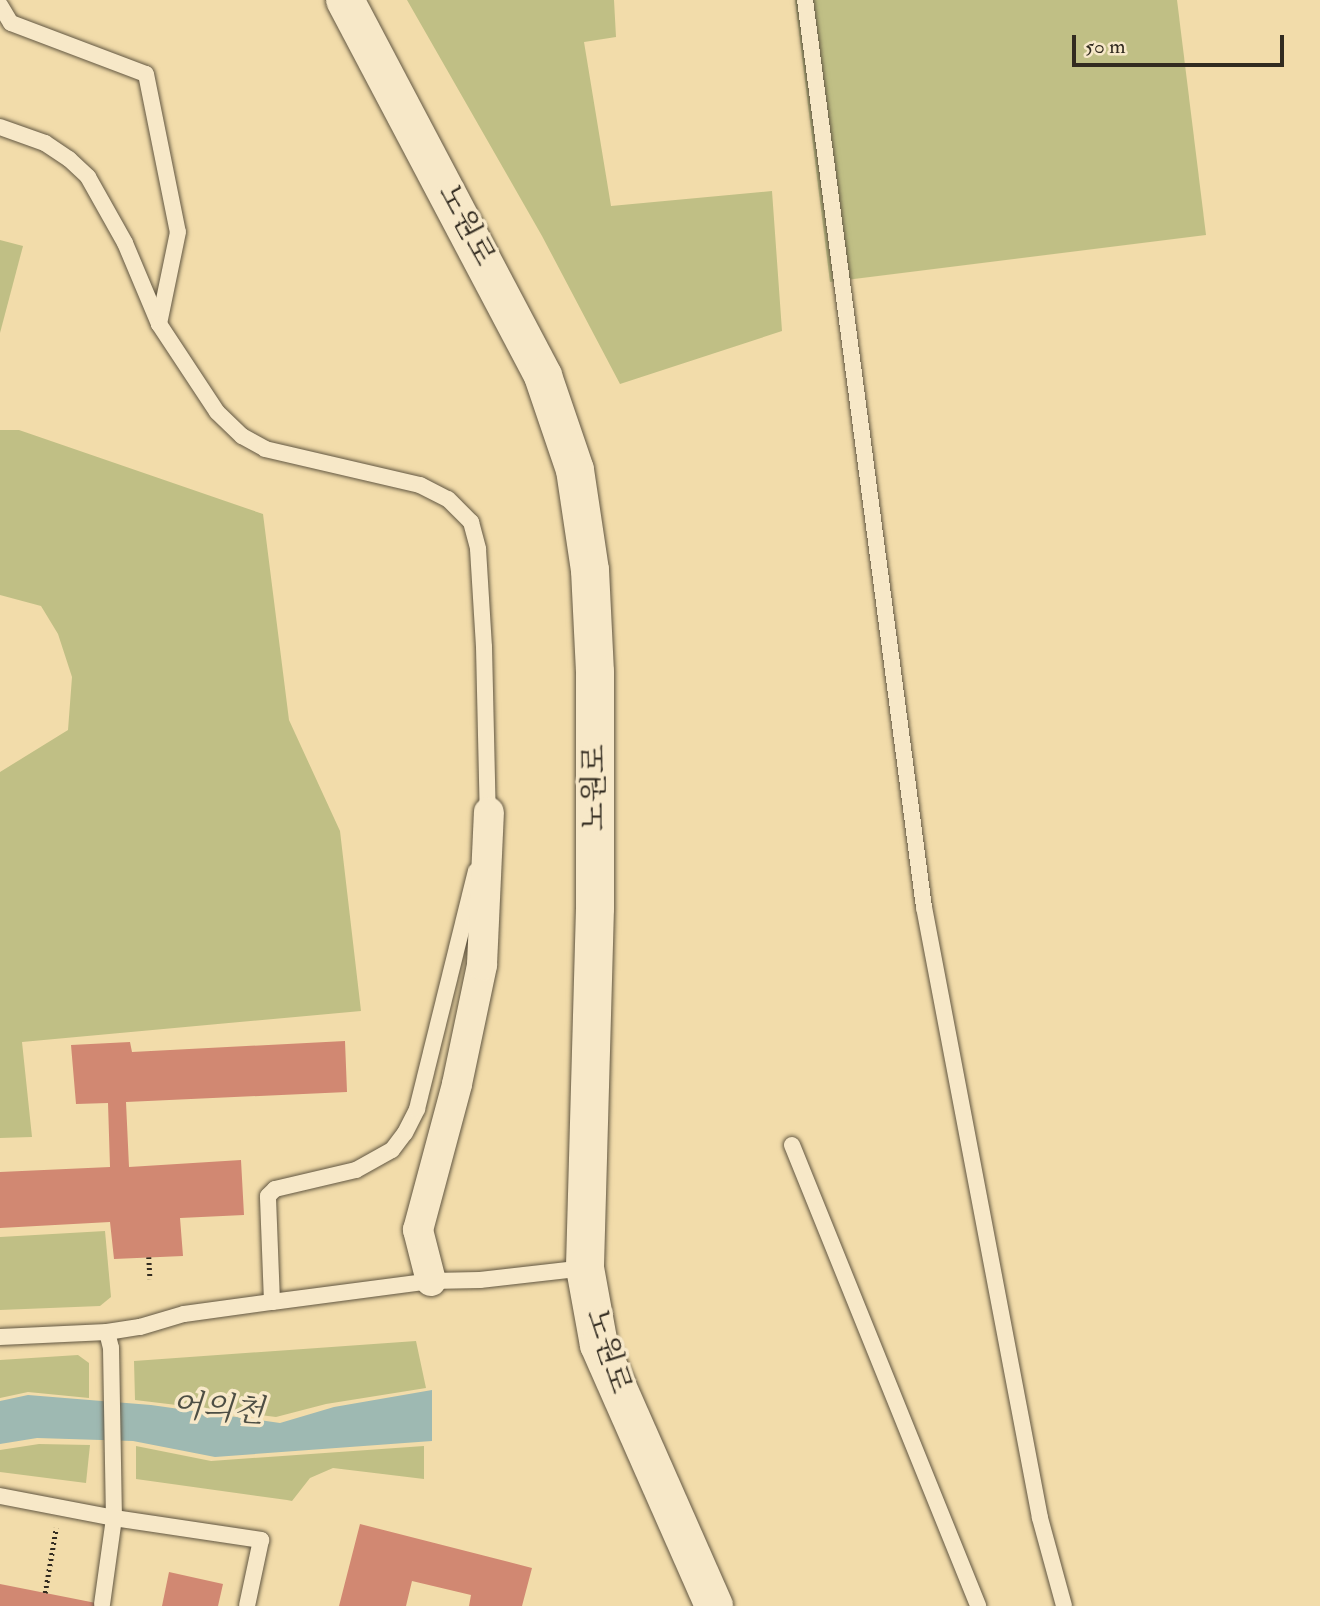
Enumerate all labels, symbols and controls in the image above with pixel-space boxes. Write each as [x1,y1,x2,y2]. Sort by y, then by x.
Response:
scale bar [1075,21,1287,65]
text: 50 m [1085,33,1126,60]
street label: 노원로 [430,178,502,272]
street label: 노원로 [577,745,613,831]
street label: 노원로 [577,1304,639,1398]
water label: 어의천 [170,1387,266,1431]

